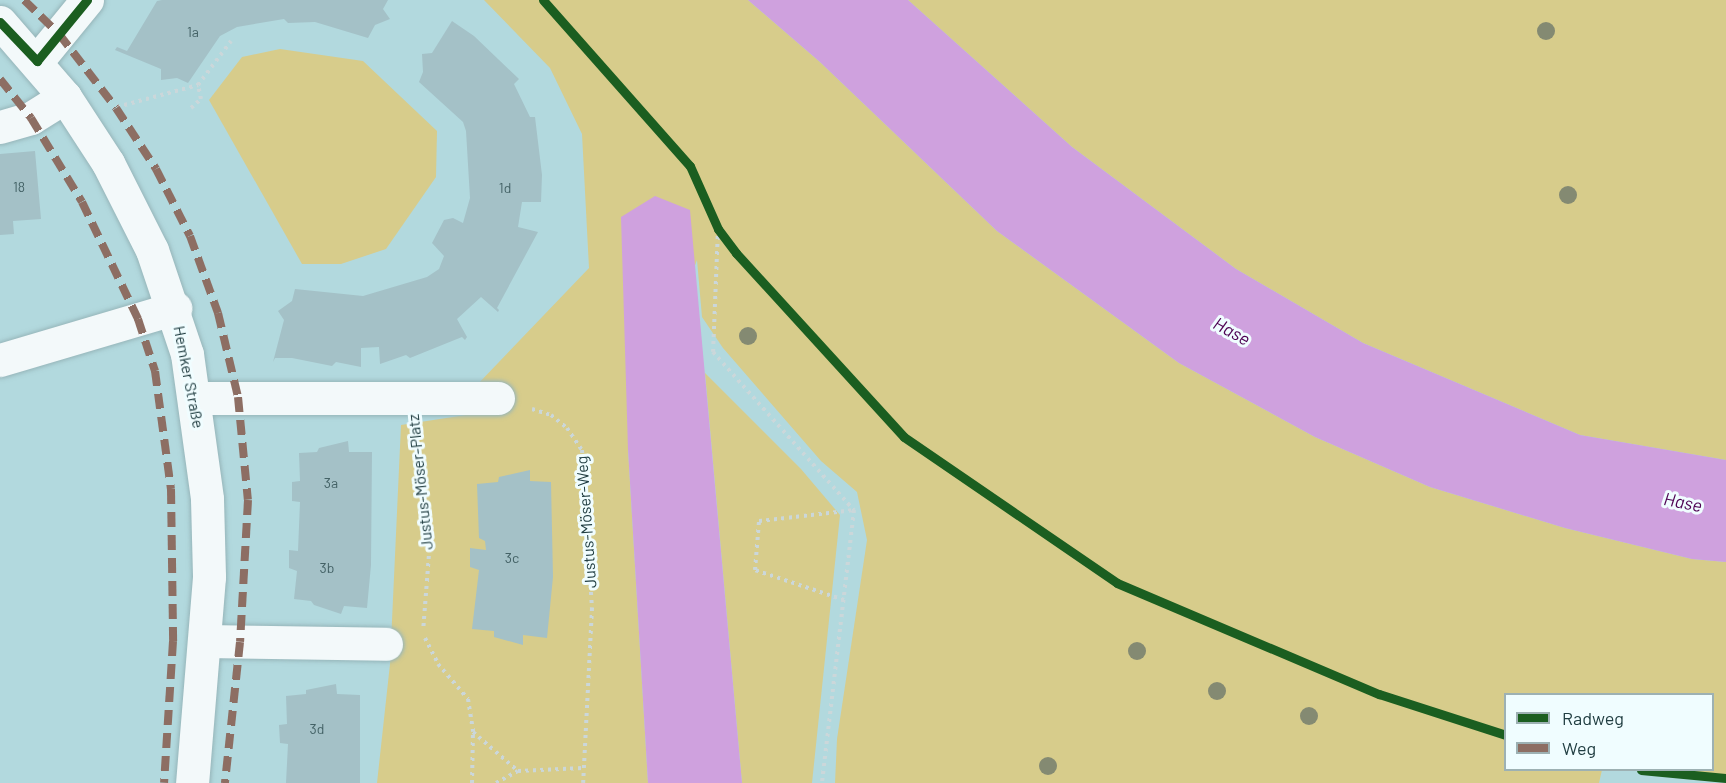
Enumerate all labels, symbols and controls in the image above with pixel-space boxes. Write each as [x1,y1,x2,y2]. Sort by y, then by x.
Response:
house number: 1a [187,24,199,40]
house number: 18 [13,179,25,195]
house number: 1d [499,180,511,196]
water label: Hase [1210,312,1254,350]
street label: Hemker Straße [170,324,208,430]
street label: Justus-Möser-Platz [403,413,437,551]
street label: Justus-Möser-Weg [572,455,600,589]
house number: 3a [324,475,338,491]
water label: Hase [1662,488,1704,516]
house number: 3c [505,550,519,566]
house number: 3b [320,560,334,576]
legend [1504,693,1714,771]
text: Radweg [1562,707,1624,729]
house number: 3d [310,721,324,737]
text: Weg [1562,737,1596,759]

